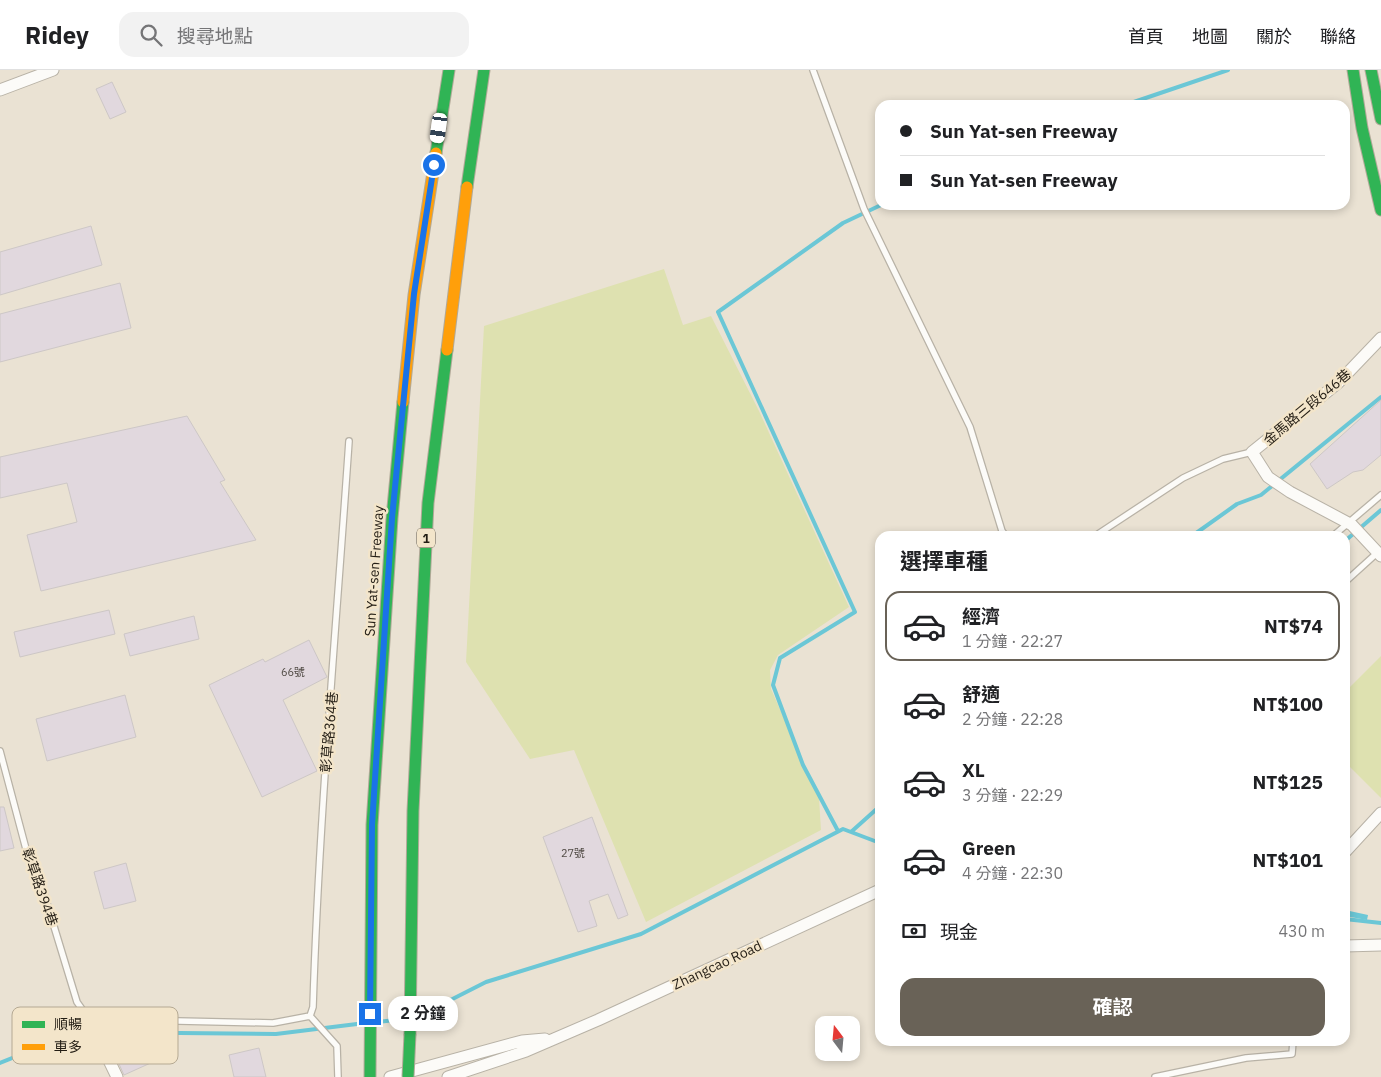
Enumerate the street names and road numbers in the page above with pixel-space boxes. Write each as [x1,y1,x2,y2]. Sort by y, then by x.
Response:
street label: 金馬路三段646巷 [1259,365,1355,449]
street label: Sun Yat-sen Freeway [360,505,388,637]
road number: 1 [417,528,435,548]
street label: 彰草路364巷 [316,691,342,773]
street label: 彰草路394巷 [18,846,62,928]
street label: Zhangcao Road [669,936,765,994]

